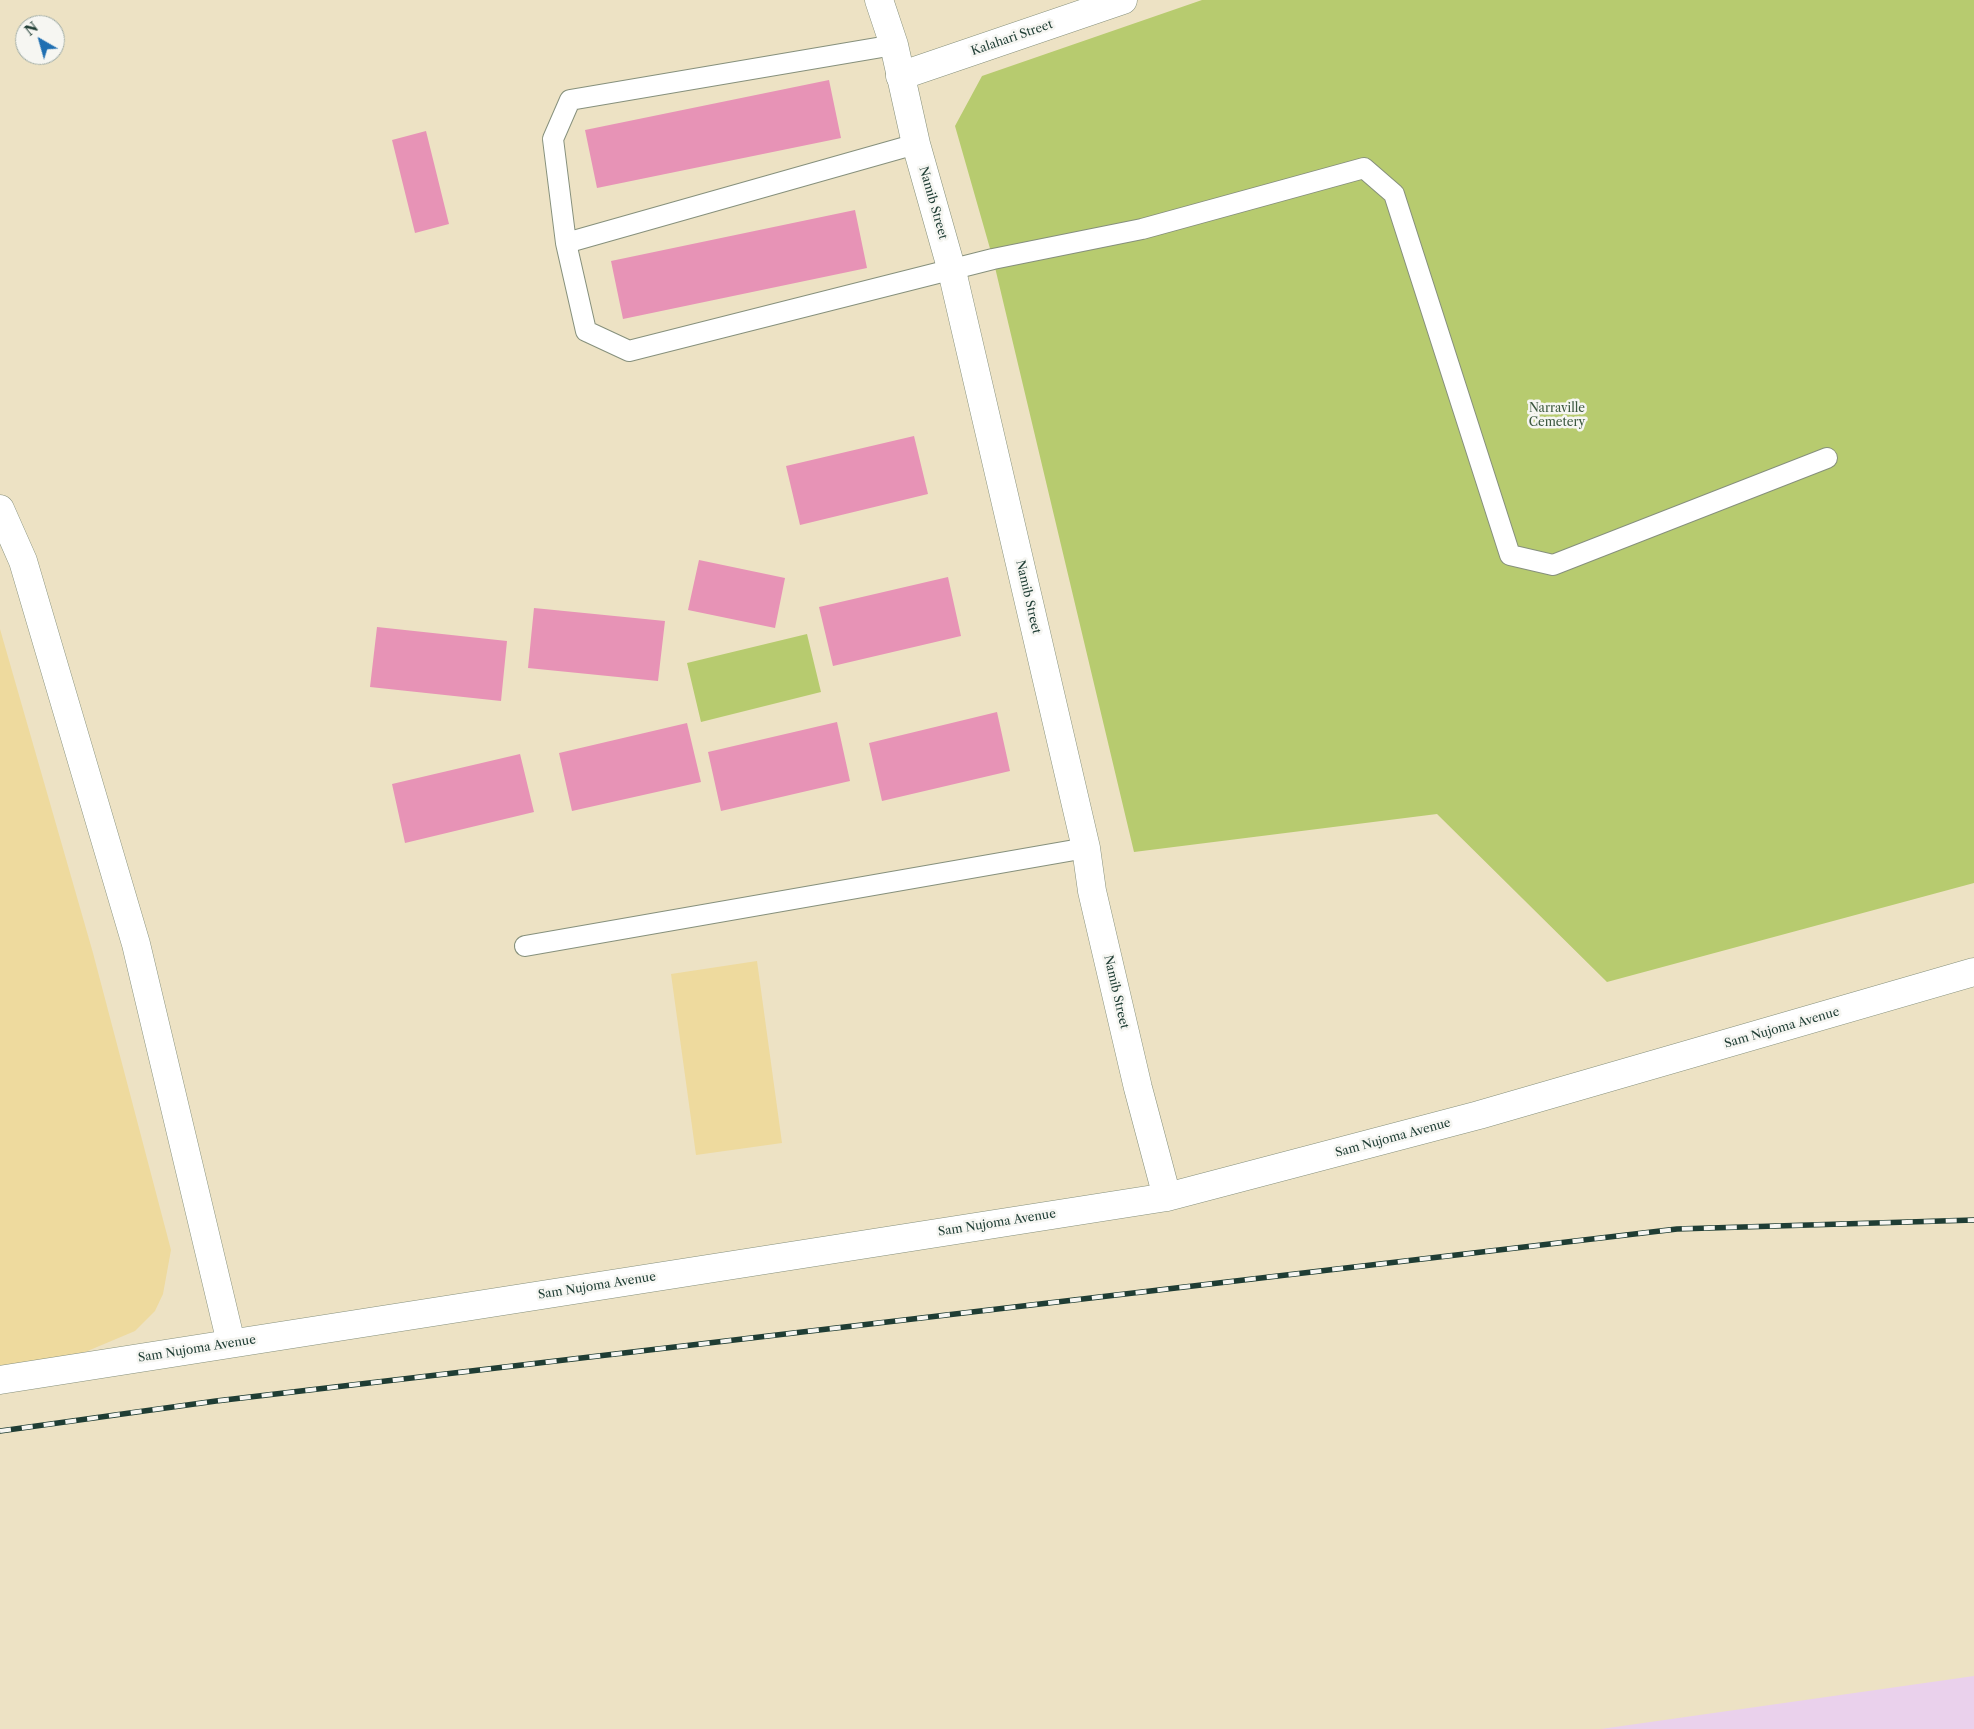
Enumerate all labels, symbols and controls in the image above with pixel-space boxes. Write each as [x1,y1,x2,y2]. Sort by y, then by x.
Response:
north arrow [15,15,65,65]
street label: Kalahari Street [969,17,1055,59]
text: N [21,18,42,40]
street label: Namib Street [916,165,950,241]
park label: Narraville Cemetery [1529,402,1585,430]
street label: Namib Street [1013,559,1043,635]
street label: Namib Street [1101,954,1131,1030]
street label: Sam Nujoma Avenue [1723,1005,1841,1051]
street label: Sam Nujoma Avenue [1334,1116,1452,1160]
street label: Sam Nujoma Avenue [937,1207,1057,1239]
street label: Sam Nujoma Avenue [537,1270,657,1302]
street label: Sam Nujoma Avenue [137,1333,257,1365]

